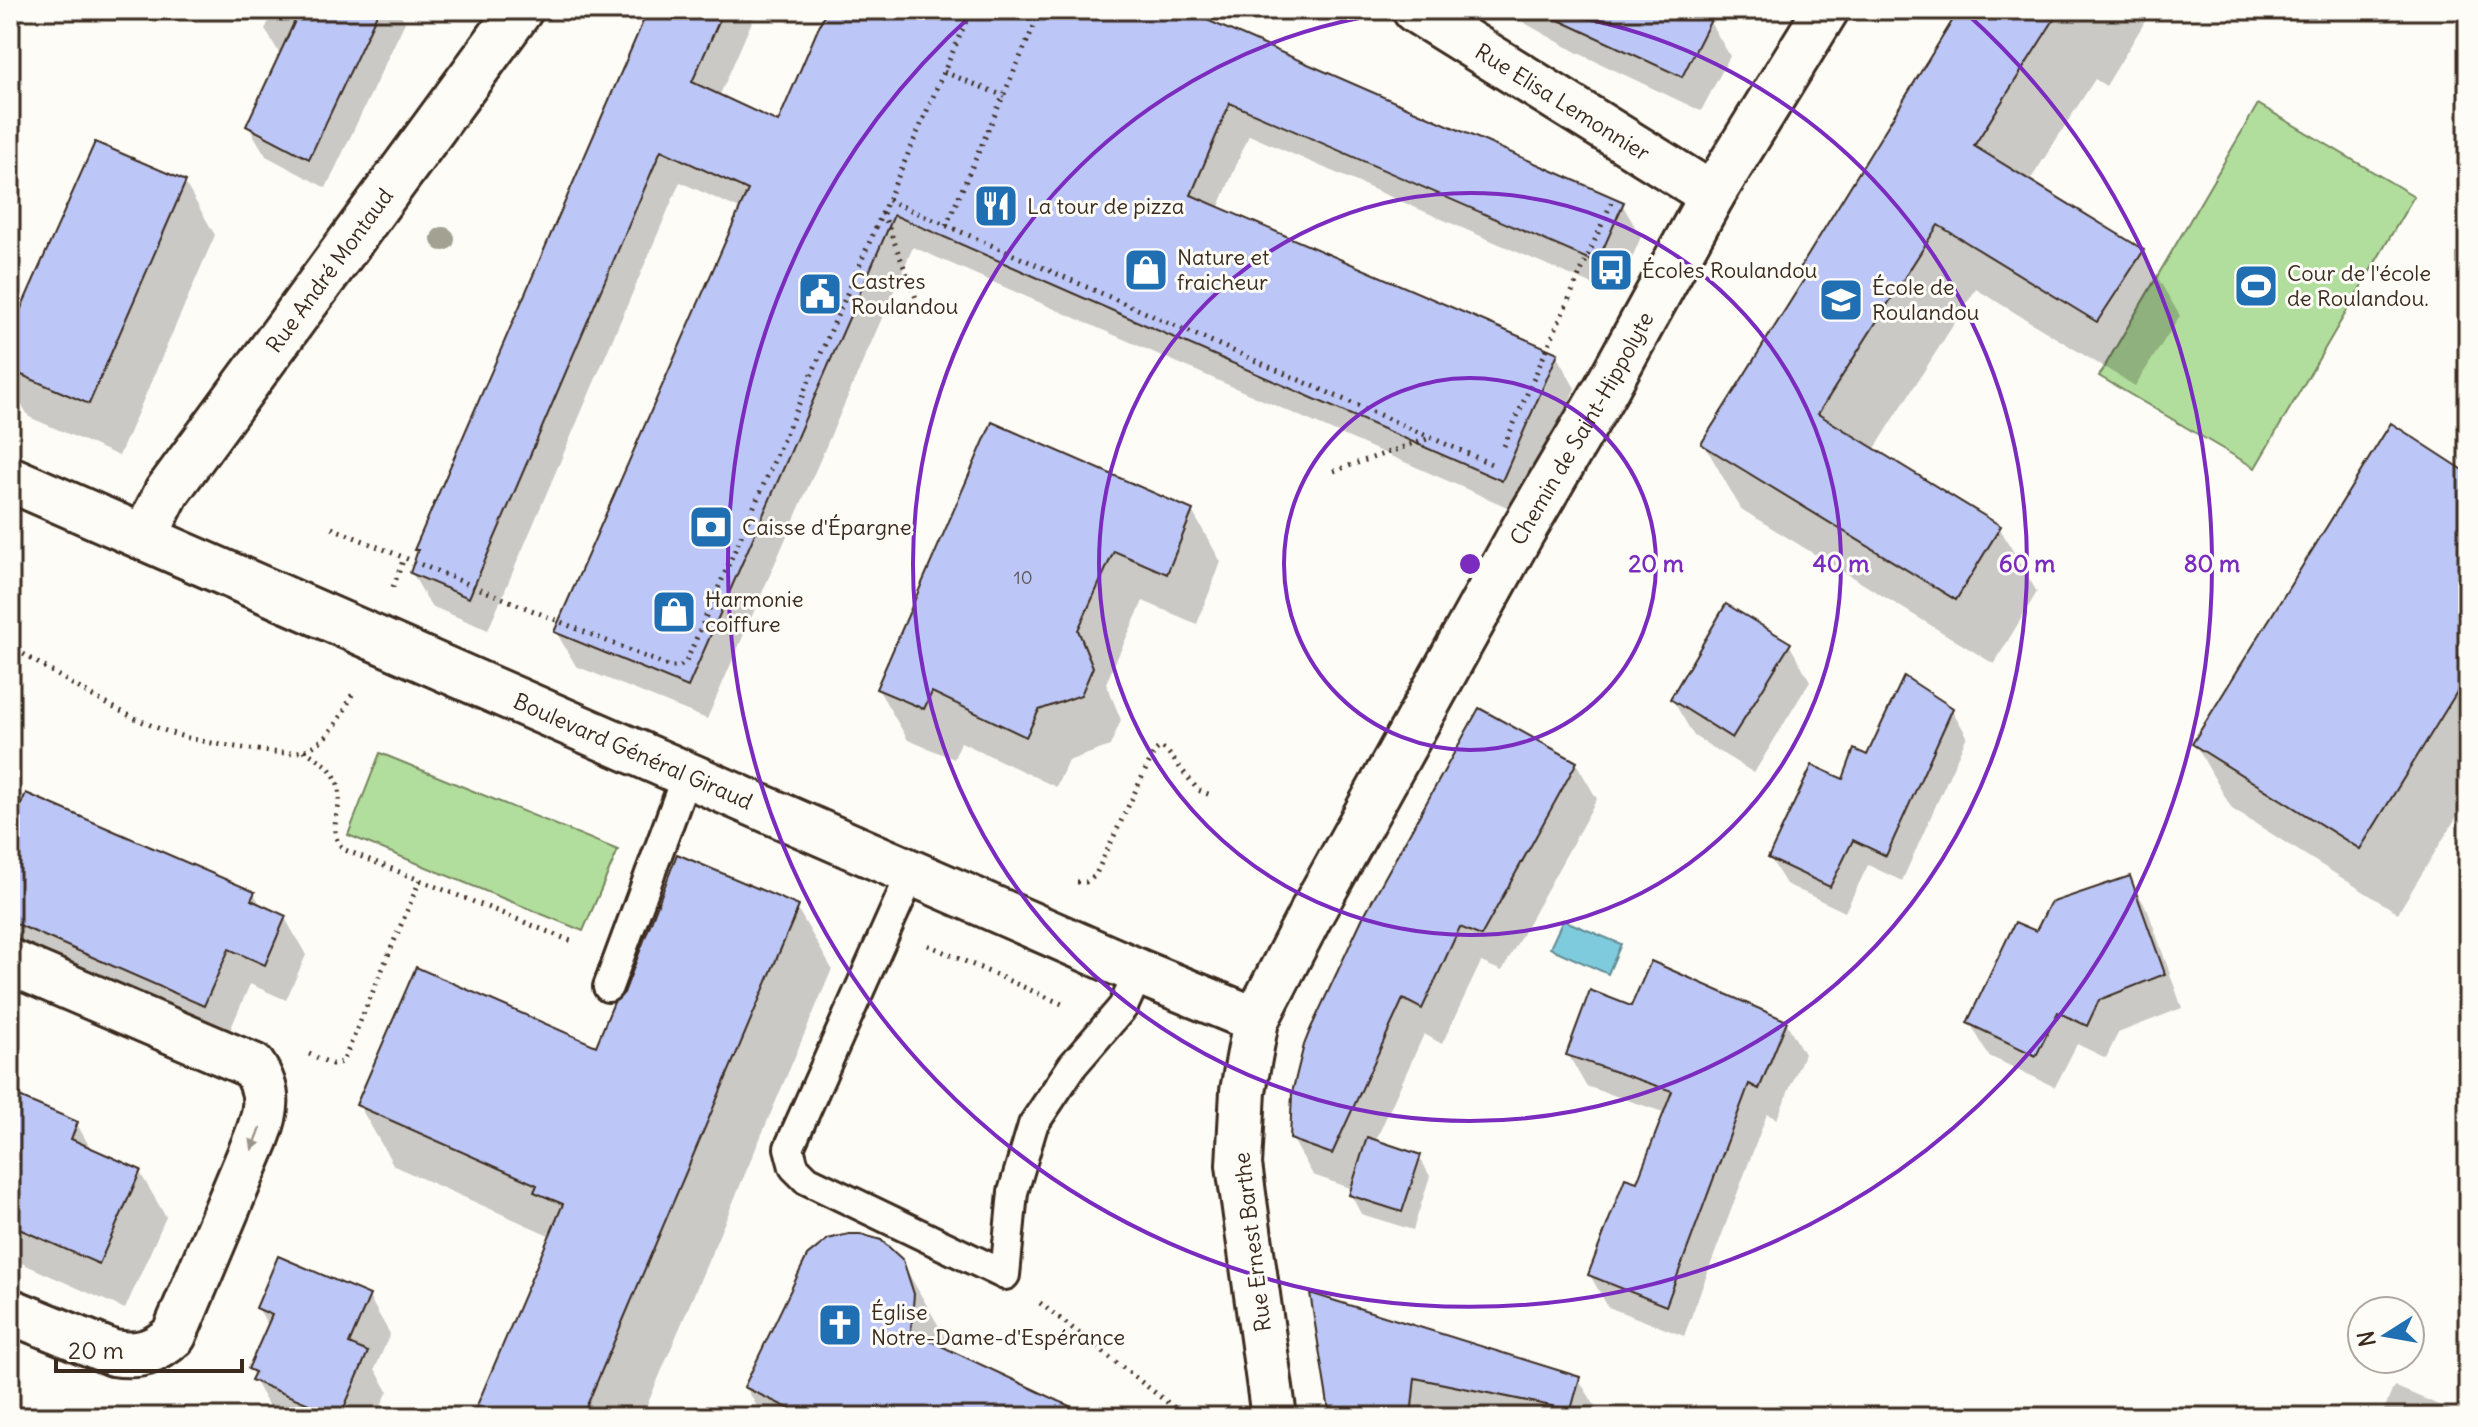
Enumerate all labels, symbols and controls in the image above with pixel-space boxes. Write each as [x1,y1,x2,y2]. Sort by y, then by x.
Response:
street label: Rue Elisa Lemonnier [1470,37,1655,167]
street label: Rue André Montaud [260,182,399,358]
restaurant icon: La tour de pizza [972,182,1020,230]
place label: La tour de pizza [1027,192,1184,220]
place label: Nature et fraicheur [1177,243,1270,296]
shop icon: Nature et fraicheur [1122,246,1170,294]
bus stop icon: Écoles Roulandou [1587,246,1635,294]
place label: Écoles Roulandou [1642,256,1817,284]
place label: Cour de l'école de Roulandou. [2287,259,2431,312]
sports icon: Cour de l'école de Roulandou. [2232,262,2280,310]
place label: Castres Roulandou [851,267,959,320]
public building icon: Castres Roulandou [796,270,844,318]
place label: École de Roulandou [1872,273,1980,326]
school or university icon: École de Roulandou [1817,276,1865,324]
street label: Chemin de Saint-Hippolyte [1504,307,1659,550]
bank icon: Caisse d'Épargne [687,503,735,551]
place label: Caisse d'Épargne [742,513,912,541]
text: 20 m [1628,548,1684,578]
text: 40 m [1813,548,1869,578]
text: 60 m [1999,548,2055,578]
text: 80 m [2184,548,2240,578]
centre of rings [1456,550,1484,578]
house number: 10 [1014,566,1033,589]
place label: Harmonie coiffure [705,585,804,638]
shop icon: Harmonie coiffure [650,588,698,636]
street label: Boulevard Général Giraud [509,687,757,816]
one-way arrow [249,1127,262,1151]
street label: Rue Ernest Barthe [1227,1151,1277,1333]
north arrow [2346,1295,2426,1375]
place label: Église Notre-Dame-d'Espérance [871,1298,1125,1351]
church icon: Église Notre-Dame-d'Espérance [816,1301,864,1349]
scale bar [56,1323,242,1373]
text: N [2351,1329,2382,1349]
text: 20 m [68,1335,124,1365]

